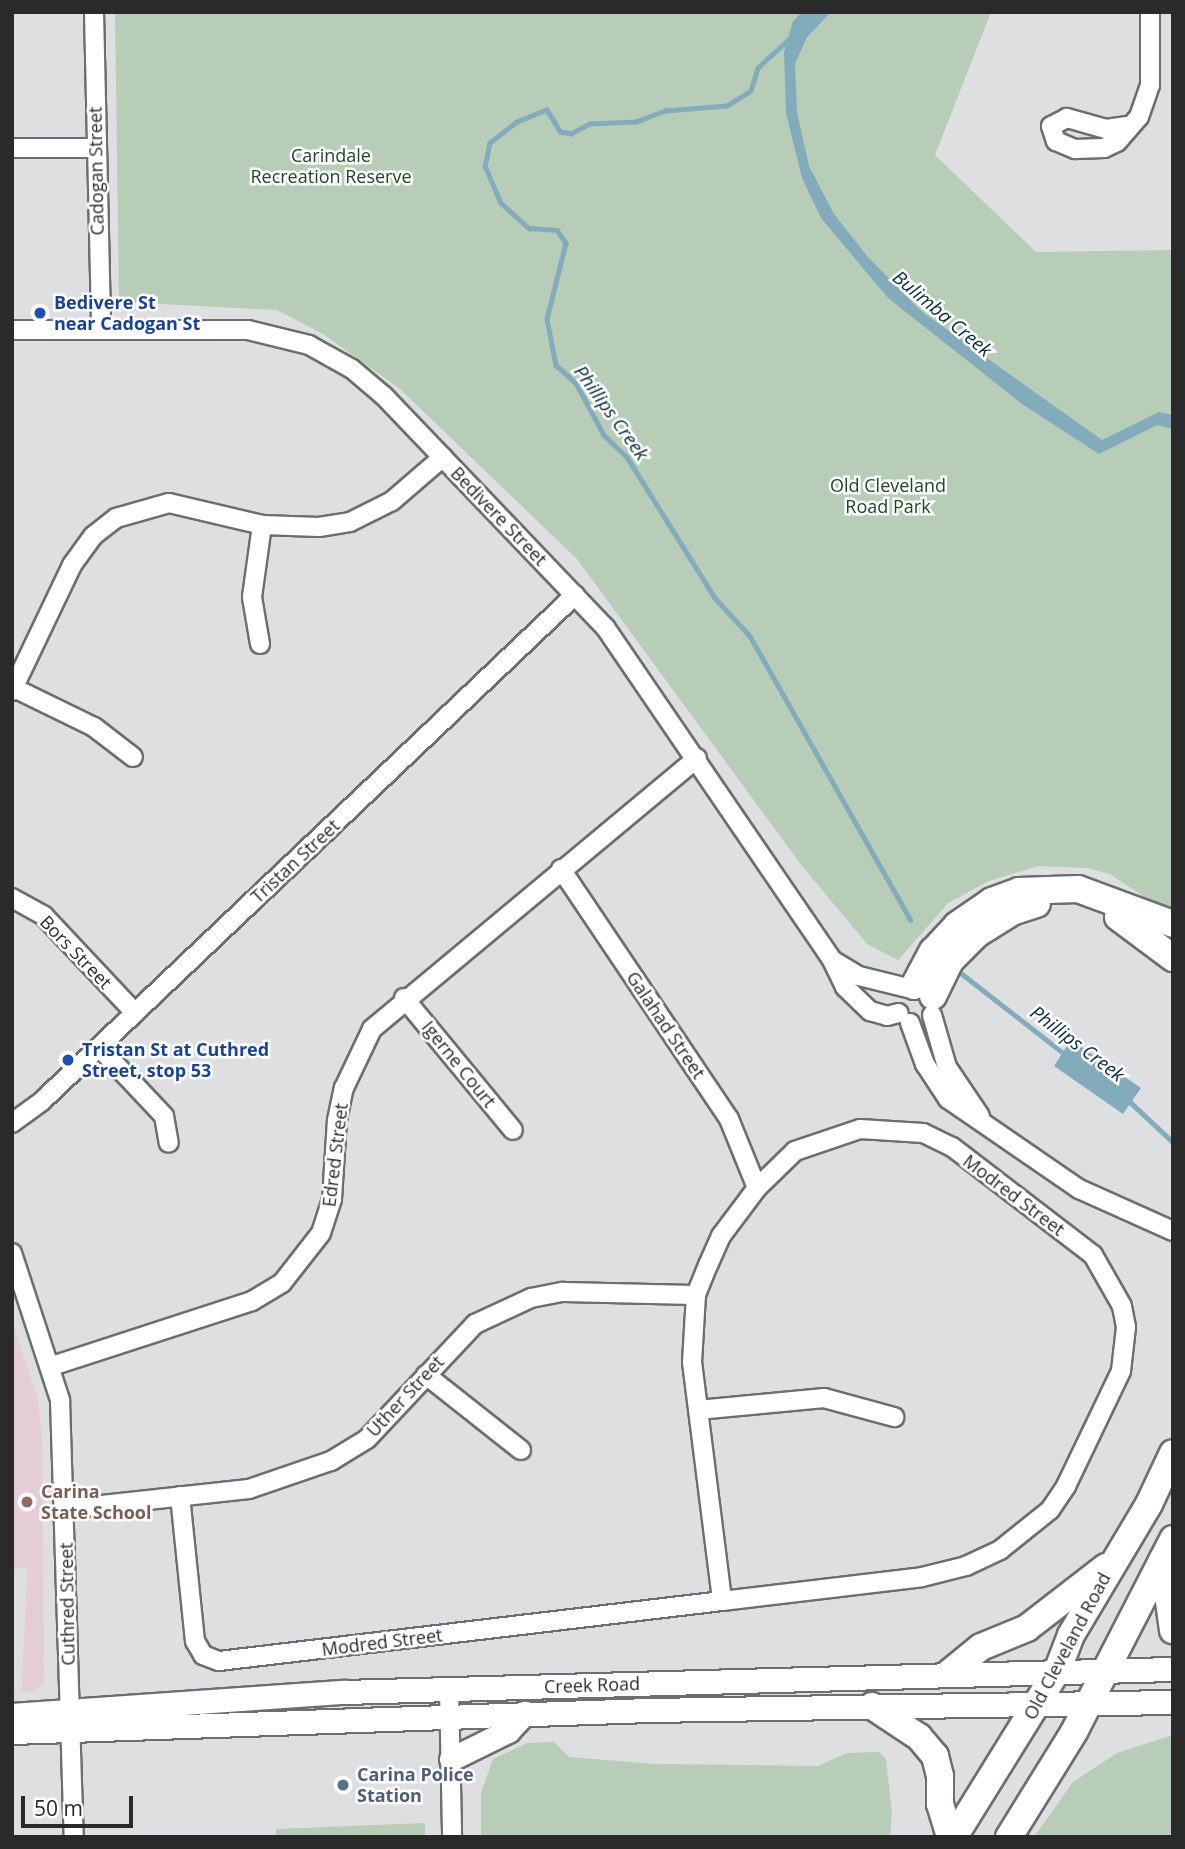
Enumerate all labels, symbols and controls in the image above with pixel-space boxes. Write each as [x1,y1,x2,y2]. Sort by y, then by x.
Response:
street label: Cadogan Street [84,106,108,236]
park label: Carindale Recreation Reserve [250,145,412,188]
water label: Bulimba Creek [888,266,996,362]
place label: Bedivere St near Cadogan St [54,292,200,334]
marker: Bedivere St near Cadogan St [32,305,48,321]
water label: Phillips Creek [569,361,653,465]
street label: Bedivere Street [446,462,552,570]
park label: Old Cleveland Road Park [830,475,946,518]
street label: Tristan Street [246,815,344,907]
street label: Bors Street [36,911,116,993]
street label: Galahad Street [622,967,710,1083]
water label: Phillips Creek [1025,1001,1129,1087]
street label: Igerne Court [418,1016,500,1112]
place label: Tristan St at Cuthred Street, stop 53 [82,1039,269,1082]
marker: Tristan St at Cuthred Street, stop 53 [60,1052,76,1068]
street label: Edred Street [318,1102,352,1208]
street label: Modred Street [959,1150,1069,1240]
street label: Uther Street [362,1351,448,1441]
place label: Carina State School [41,1481,152,1524]
marker: Carina State School [19,1494,35,1510]
street label: Cuthred Street [55,1542,79,1666]
street label: Old Cleveland Road [1019,1569,1115,1723]
street label: Modred Street [320,1624,444,1660]
street label: Creek Road [544,1673,640,1697]
place label: Carina Police Station [357,1764,474,1806]
marker: Carina Police Station [335,1777,351,1793]
scale bar [24,1783,136,1827]
text: 50 m [34,1794,83,1822]

